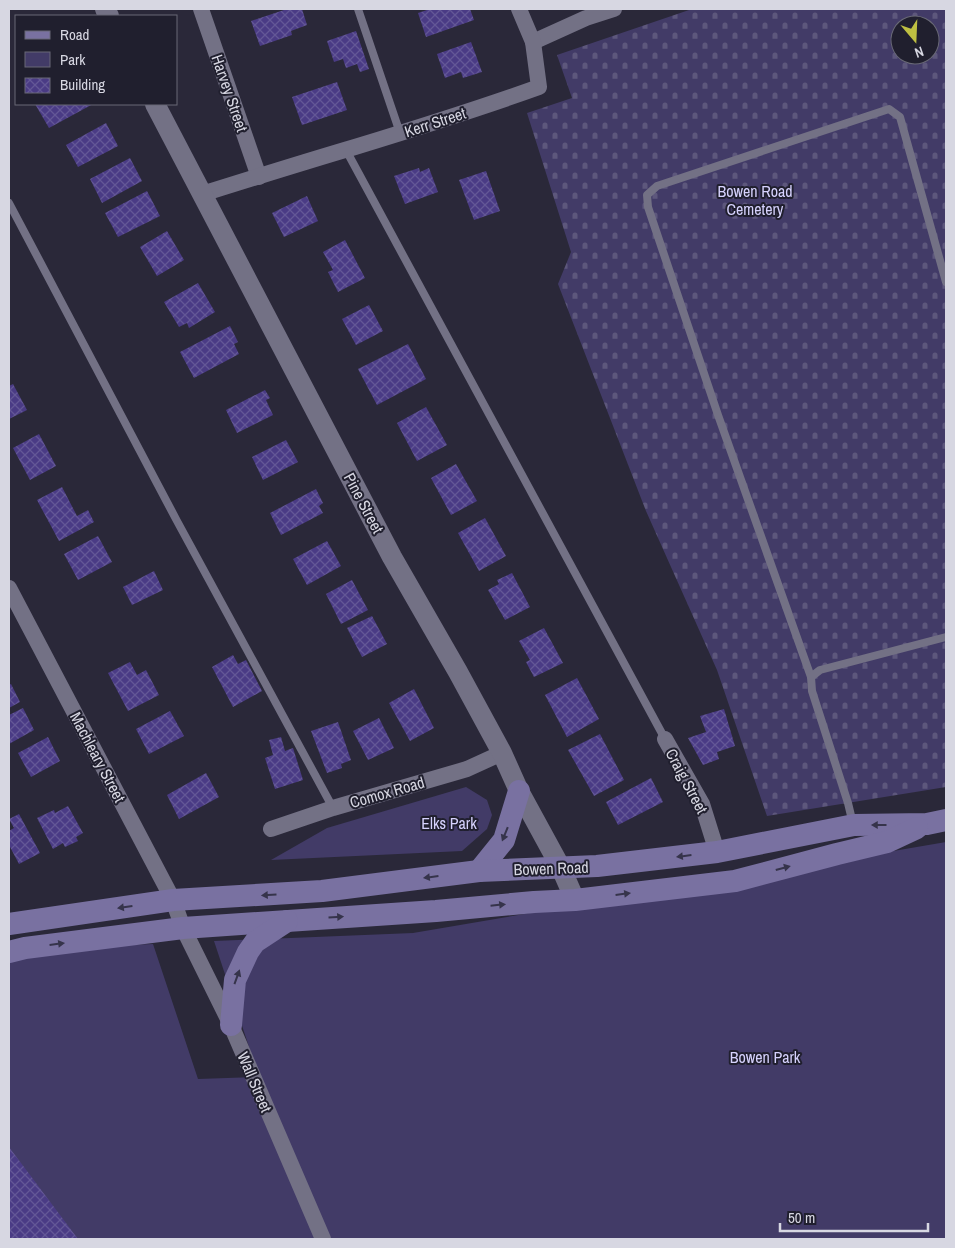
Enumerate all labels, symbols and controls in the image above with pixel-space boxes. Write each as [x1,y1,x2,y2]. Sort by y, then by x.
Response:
legend [15,15,178,105]
north arrow [890,15,940,65]
text: Road [60,24,89,45]
text: N [912,42,926,62]
text: Park [60,49,86,70]
street label: Harvey Street [207,51,254,135]
text: Building [60,74,105,95]
street label: Kerr Street [401,102,469,142]
park label: Bowen Road Cemetery [717,180,793,220]
street label: Pine Street [339,469,389,537]
street label: Machleary Street [65,708,131,806]
street label: Craig Street [661,745,713,818]
street label: Comox Road [347,771,427,813]
park label: Elks Park [421,812,477,834]
one-way arrow [870,821,886,829]
one-way arrow [501,827,509,842]
one-way arrow [676,852,692,860]
street label: Bowen Road [513,856,589,880]
one-way arrow [776,864,791,872]
one-way arrow [423,873,439,881]
one-way arrow [616,890,632,898]
one-way arrow [261,891,277,899]
one-way arrow [491,901,507,909]
one-way arrow [116,904,132,912]
one-way arrow [329,913,345,921]
one-way arrow [49,940,65,948]
one-way arrow [233,969,241,984]
park label: Bowen Park [730,1046,801,1068]
street label: Wall Street [232,1048,278,1116]
scale bar [780,1200,928,1232]
text: 50 m [788,1207,815,1228]

